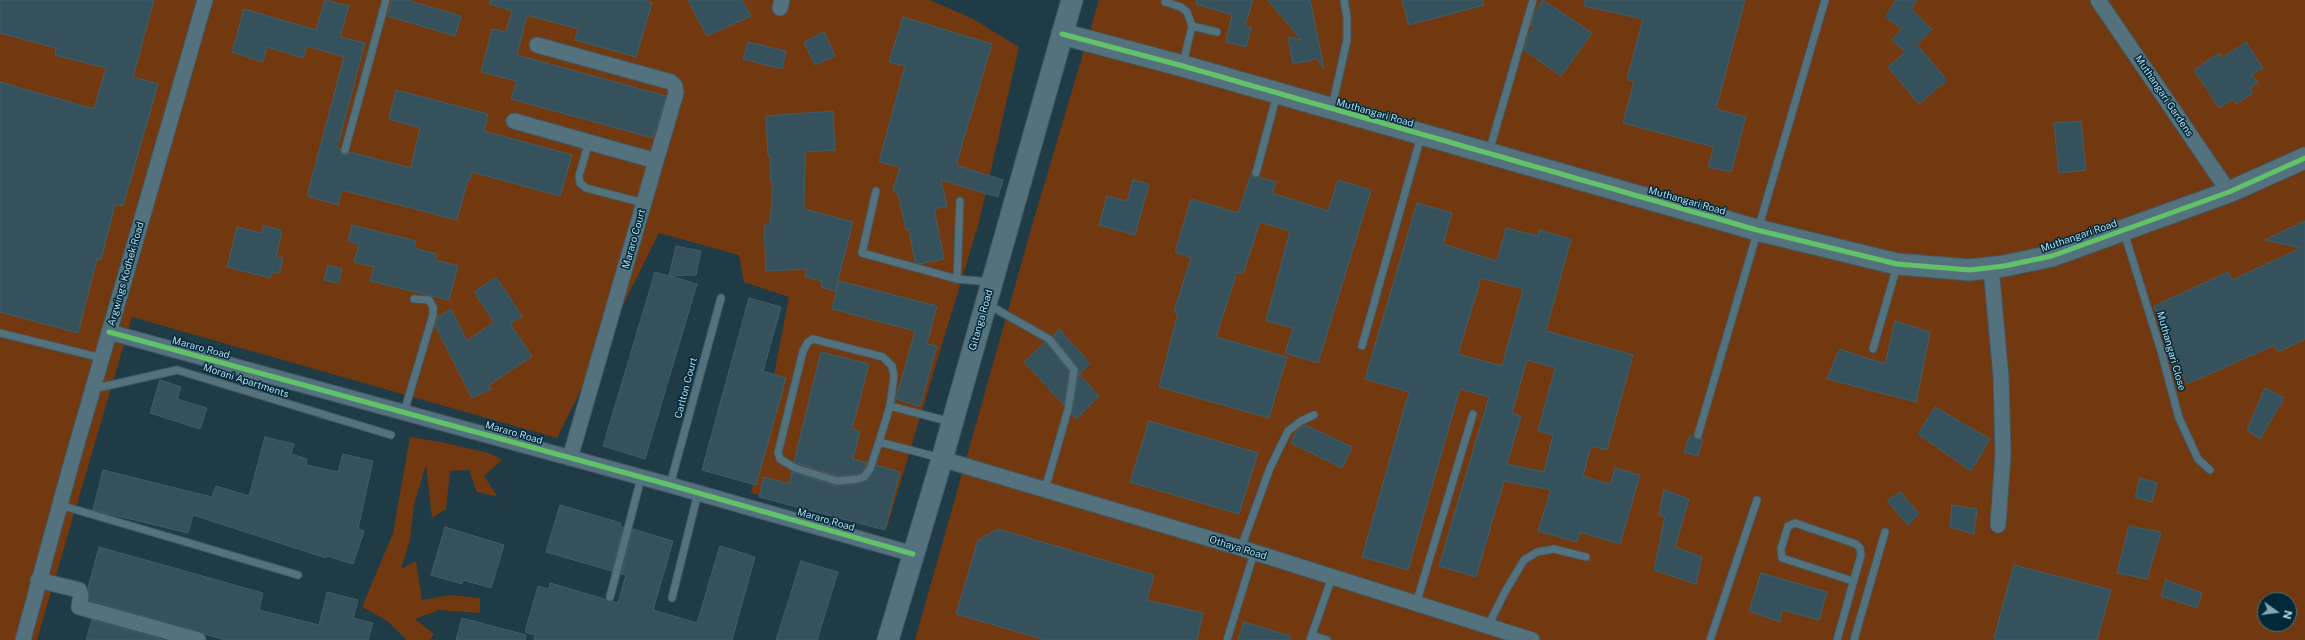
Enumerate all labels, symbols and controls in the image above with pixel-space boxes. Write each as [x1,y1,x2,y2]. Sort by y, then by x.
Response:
street label: Muthangari Gardens [2132,53,2196,139]
street label: Muthangari Road [1335,96,1415,130]
street label: Muthangari Road [1647,184,1727,218]
street label: Mararo Court [620,208,648,270]
street label: Muthangari Road [2039,217,2119,255]
street label: Argwings Kodhek Road [105,220,147,328]
street label: Gitanga Road [967,288,995,352]
street label: Muthangari Close [2154,310,2188,392]
street label: Mararo Road [171,335,231,361]
street label: Carlton Court [672,356,700,420]
street label: Morani Apartments [202,361,290,401]
street label: Mararo Road [484,419,544,447]
street label: Mararo Road [796,506,856,534]
street label: Othaya Road [1208,534,1268,562]
north arrow [2257,592,2297,632]
text: N [2281,609,2295,620]

